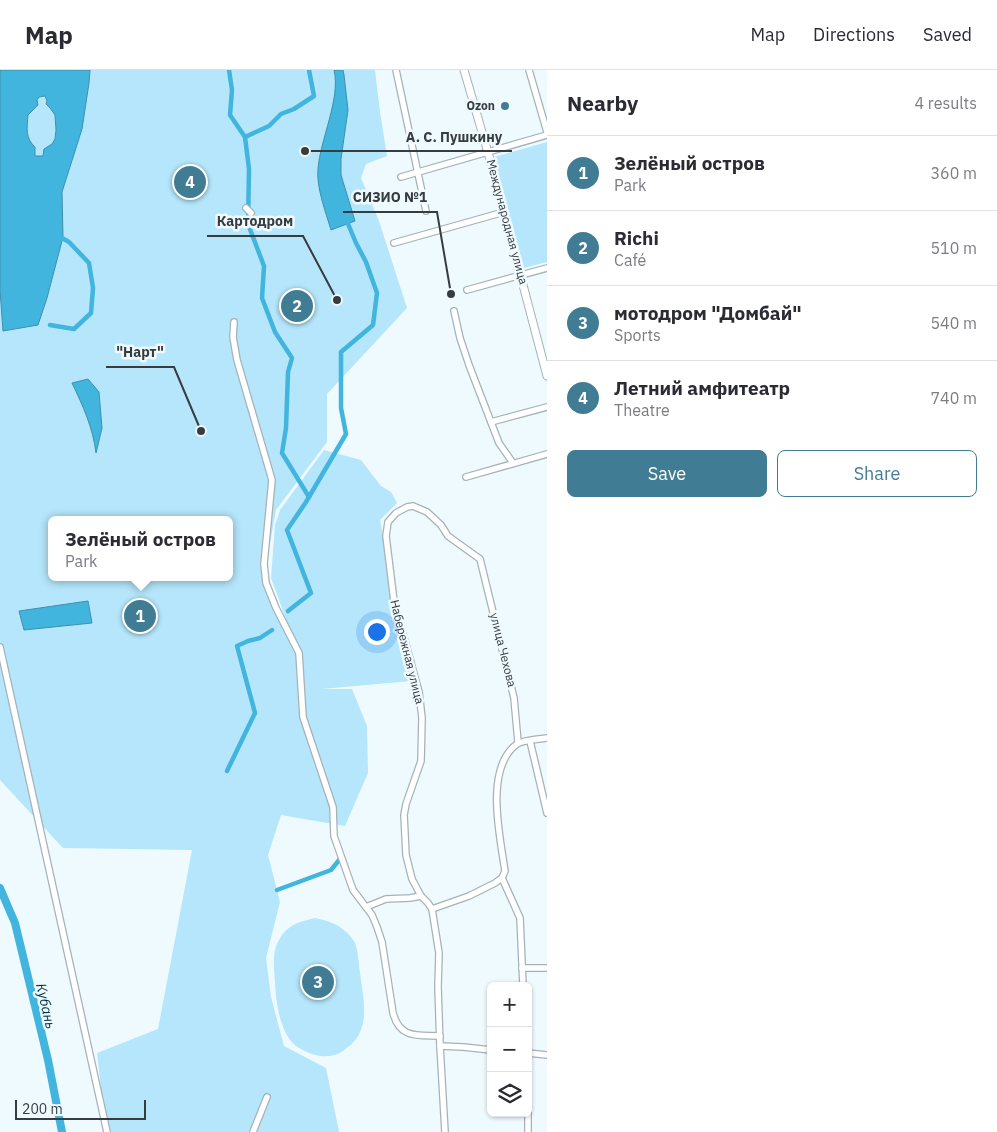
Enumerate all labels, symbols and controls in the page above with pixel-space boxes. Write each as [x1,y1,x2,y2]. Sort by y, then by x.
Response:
text: Map [25,19,73,51]
text: Map [750,23,785,46]
text: Directions [813,23,895,46]
text: Saved [923,23,972,46]
text: Nearby [567,89,638,117]
text: 4 results [914,93,977,113]
place label: Ozon [466,98,495,113]
marker: Ozon [499,100,511,112]
callout: А. С. Пушкину [396,122,512,151]
text: А. С. Пушкину [406,128,503,146]
text: Зелёный остров [614,151,765,175]
street label: Международная улица [484,158,532,287]
pin: 4 [174,163,206,201]
text: 1 [578,163,588,183]
text: 360 m [930,163,977,183]
text: Park [614,175,646,195]
callout: СИЗИО №1 [343,183,437,212]
text: СИЗИО №1 [353,188,428,206]
callout: Картодром [207,207,303,236]
text: Картодром [217,212,293,230]
text: Richi [614,226,659,250]
text: 2 [578,238,588,258]
text: 510 m [930,238,977,258]
text: Café [614,250,646,270]
pin: 2 [281,287,313,325]
text: мотодром "Домбай" [614,301,802,325]
text: 3 [578,313,588,333]
text: 540 m [930,313,977,333]
text: Sports [614,325,661,345]
callout: "Нарт" [106,338,174,367]
text: "Нарт" [116,343,164,361]
text: Летний амфитеатр [614,376,790,400]
text: 4 [578,388,588,408]
text: 740 m [930,388,977,408]
text: Theatre [614,400,670,420]
button: Save [567,450,767,497]
button: Share [777,450,977,497]
popup [48,516,233,581]
text: Зелёный остров [65,527,216,551]
text: Park [65,551,97,571]
pin: 1 [124,597,156,635]
street label: Набережная улица [387,598,428,706]
street label: улица Чехова [487,611,520,689]
your location [364,619,390,645]
pin: 3 [302,963,334,1001]
water label: Кубань [32,981,60,1031]
map controls [487,982,532,1117]
button: + [487,982,532,1027]
button: − [487,1027,532,1072]
button: layers [487,1072,532,1117]
scale bar [15,1097,146,1120]
text: 200 m [22,1100,63,1118]

